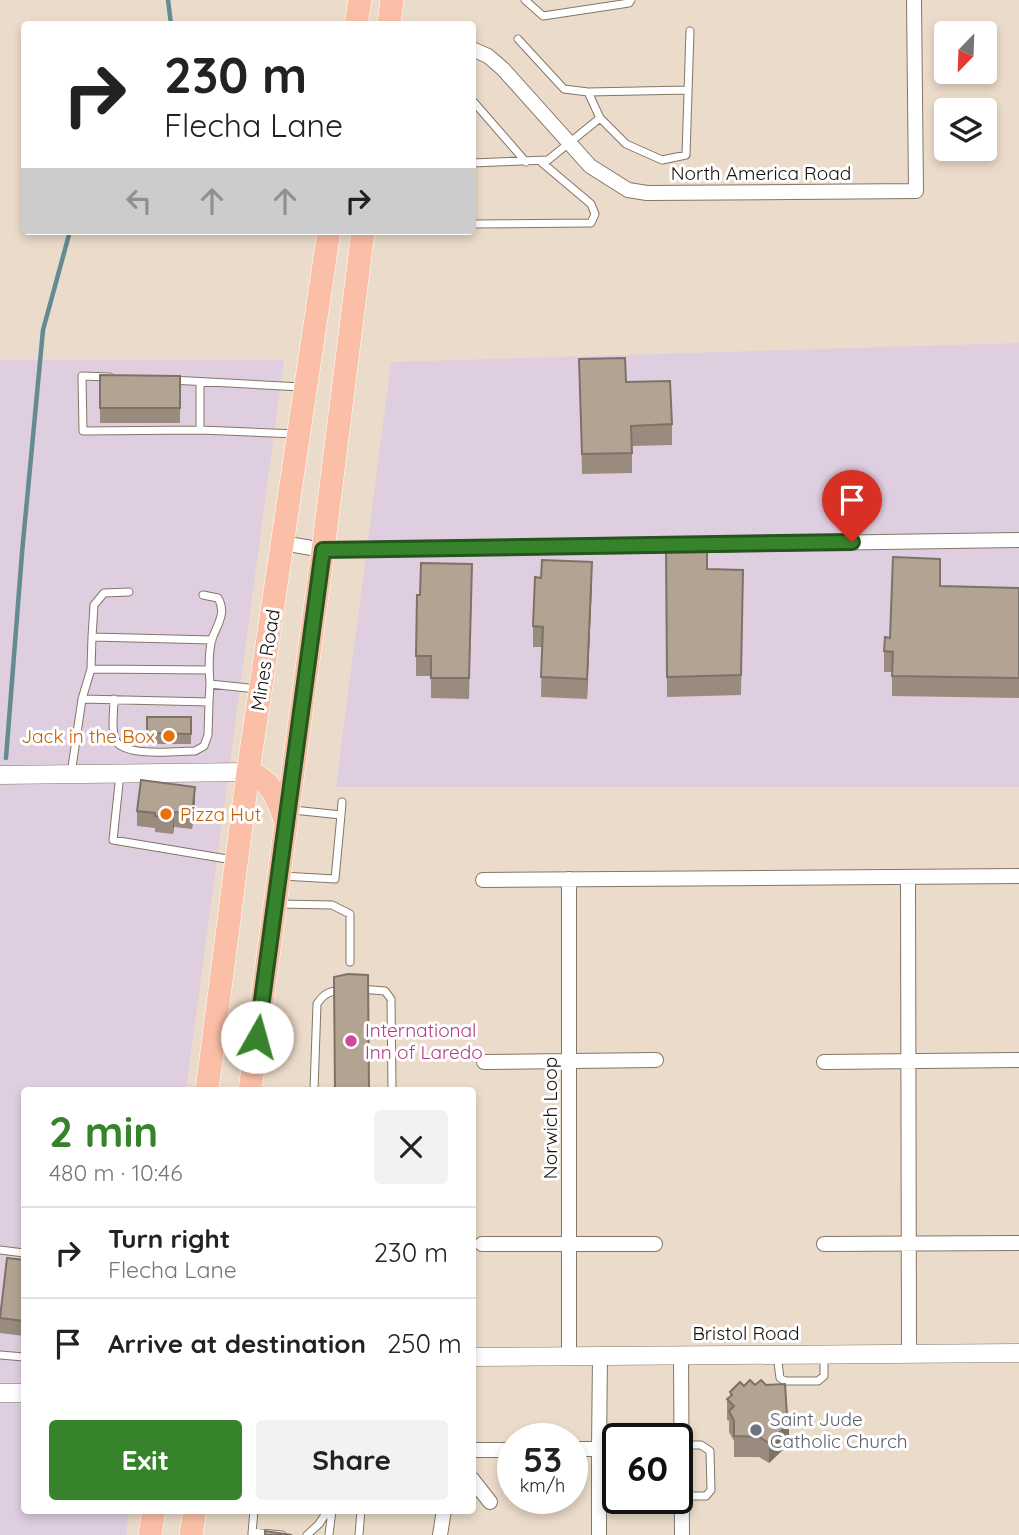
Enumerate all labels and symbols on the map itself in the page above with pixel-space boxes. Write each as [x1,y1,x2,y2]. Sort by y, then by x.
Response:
north arrow [934,21,998,84]
street label: North America Road [671,161,851,185]
pin [822,470,882,542]
street label: Mines Road [245,607,285,713]
place label: Jack in the Box [21,724,155,748]
marker: Jack in the Box [161,728,177,744]
place label: Pizza Hut [180,802,261,826]
marker: Pizza Hut [158,806,174,822]
position arrow [220,1000,294,1074]
place label: International Inn of Laredo [365,1018,483,1064]
marker: International Inn of Laredo [343,1033,359,1049]
street label: Norwich Loop [538,1057,562,1179]
street label: Bristol Road [692,1321,800,1345]
place label: Saint Jude Catholic Church [770,1407,908,1453]
marker: Saint Jude Catholic Church [748,1422,764,1438]
speed limit sign: 60 [602,1423,693,1514]

